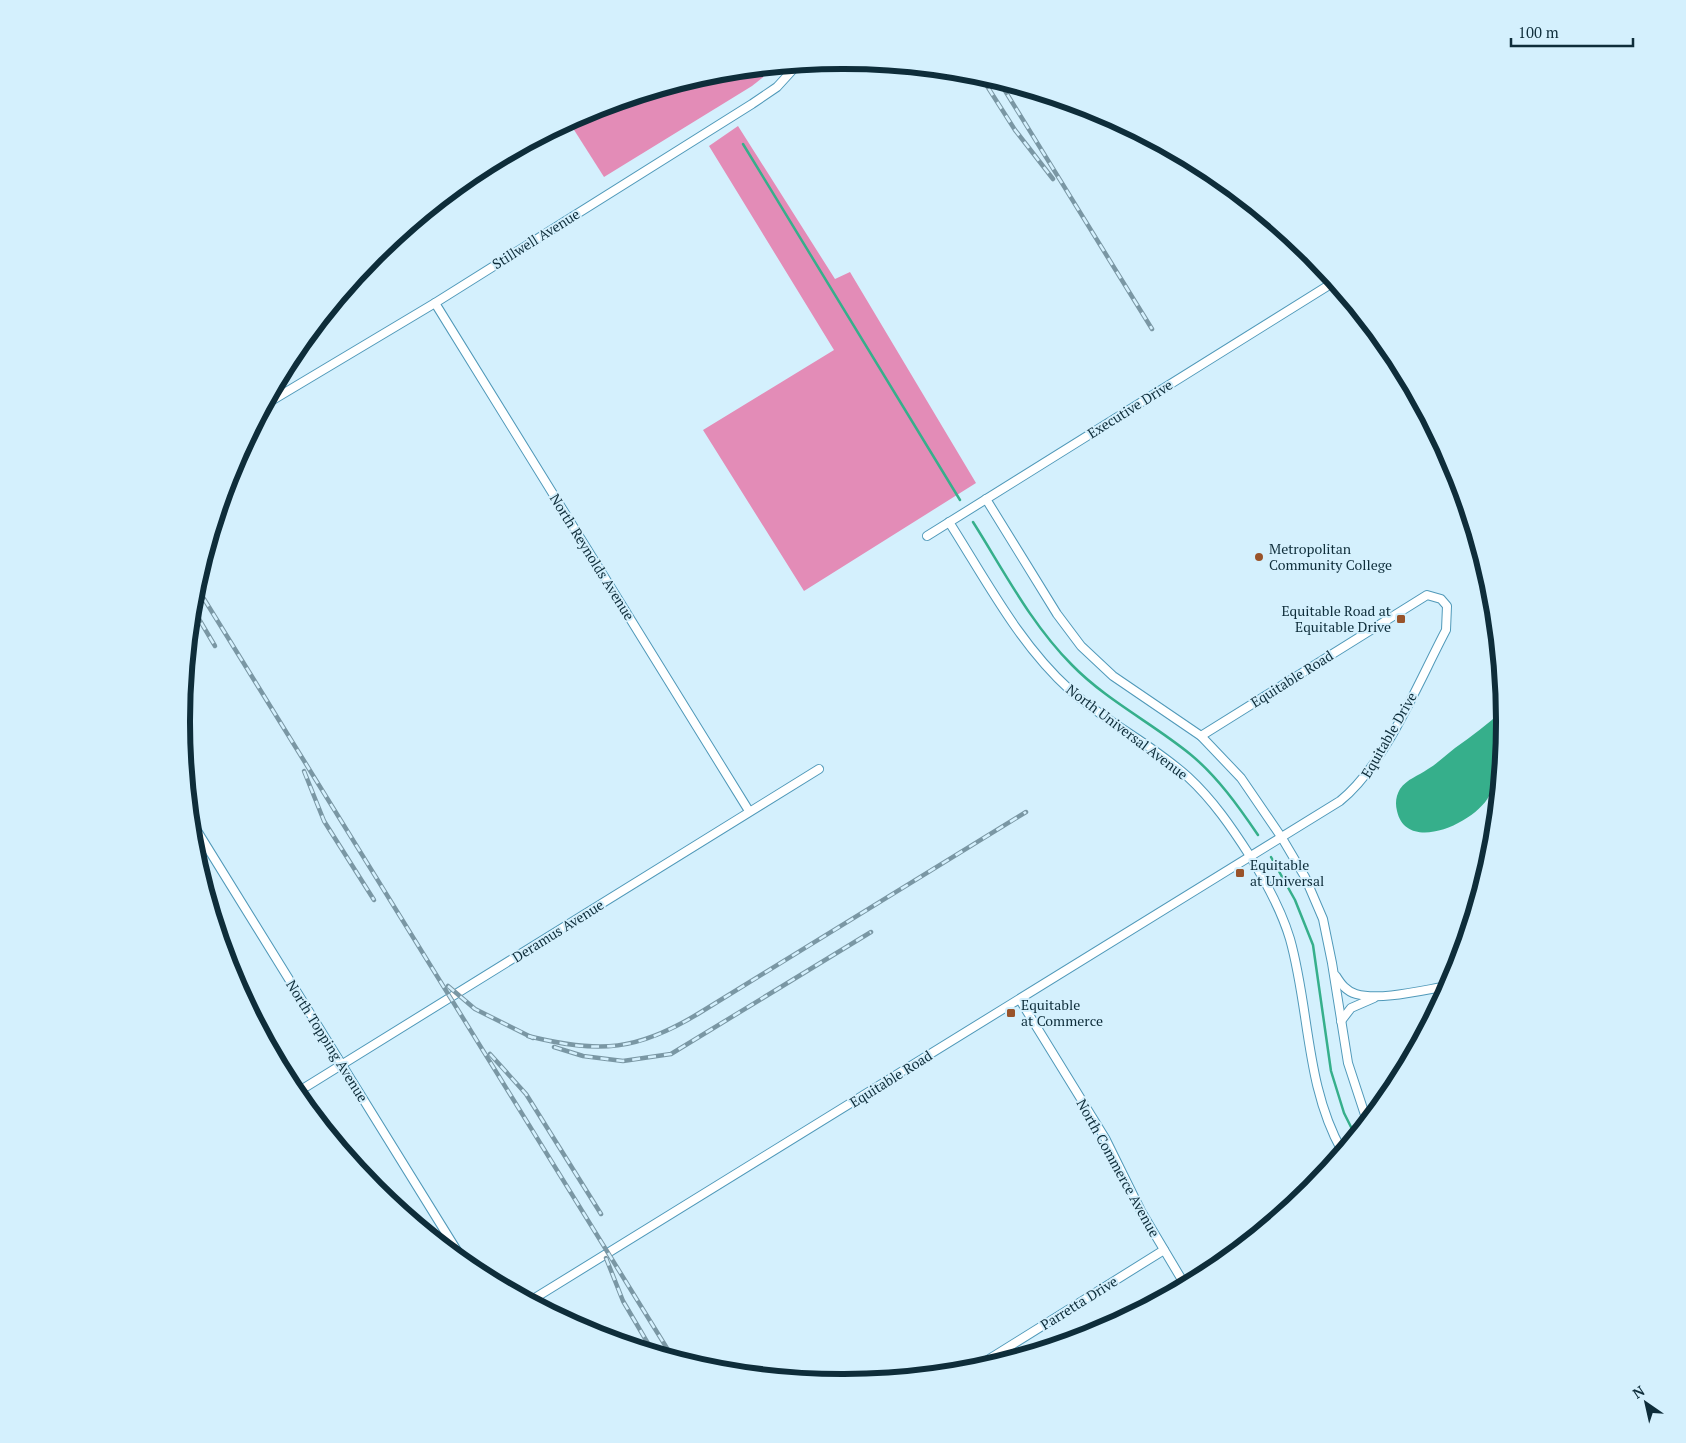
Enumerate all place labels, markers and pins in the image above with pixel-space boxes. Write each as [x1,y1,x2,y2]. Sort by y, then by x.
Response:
place label: Metropolitan Community College [1269,539,1392,574]
marker: Metropolitan Community College [1253,551,1265,563]
place label: Equitable Road at Equitable Drive [1281,601,1392,636]
marker: Equitable Road at Equitable Drive [1395,613,1407,625]
place label: Equitable at Universal [1250,855,1324,890]
marker: Equitable at Universal [1234,867,1246,879]
place label: Equitable at Commerce [1021,995,1103,1030]
marker: Equitable at Commerce [1005,1007,1017,1019]

